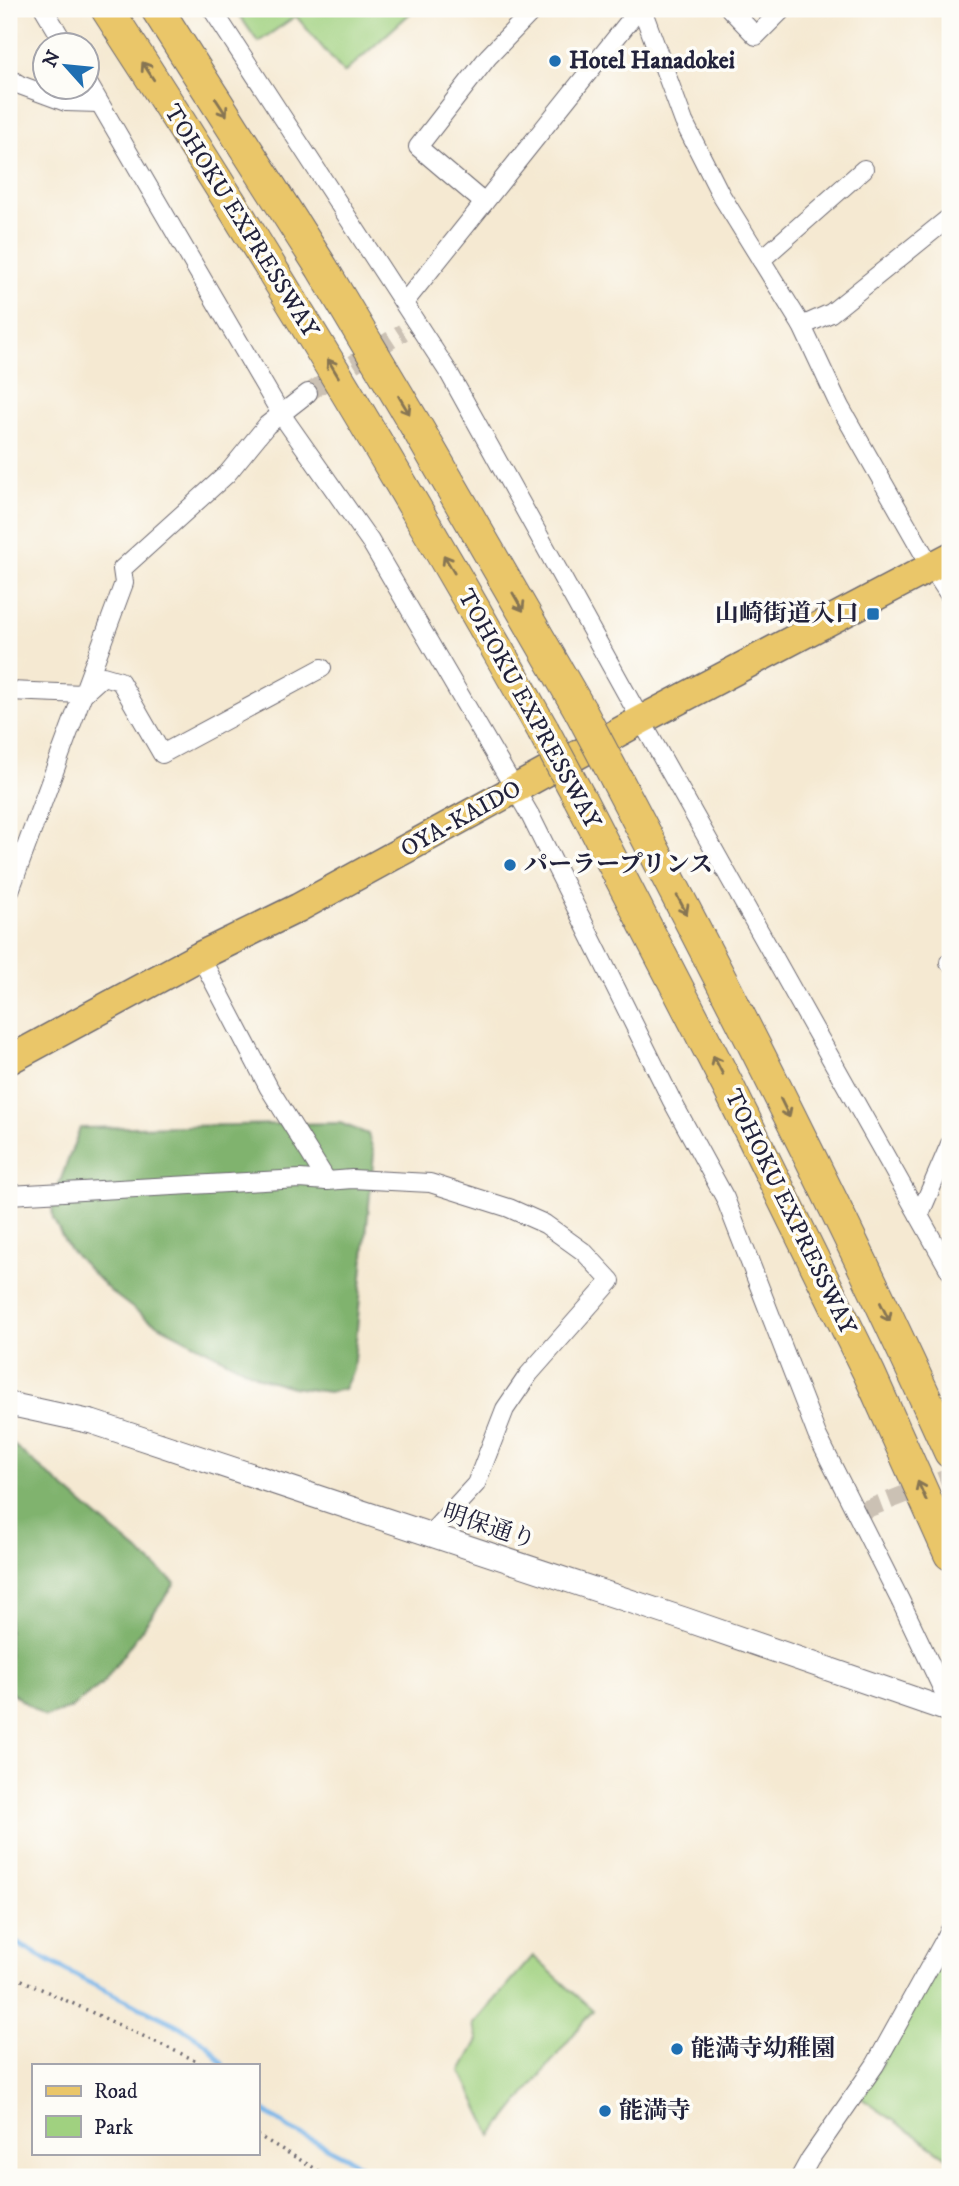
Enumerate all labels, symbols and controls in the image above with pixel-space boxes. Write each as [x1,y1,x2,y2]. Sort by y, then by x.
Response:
north arrow [32,32,102,102]
text: N [38,46,66,71]
place label: Hotel Hanadokei [569,46,735,76]
marker: Hotel Hanadokei [547,53,563,69]
one-way arrow [140,62,154,82]
one-way arrow [213,97,228,116]
street label: TOHOKU EXPRESSWAY [157,99,326,344]
one-way arrow [326,359,340,379]
one-way arrow [397,395,411,415]
one-way arrow [442,554,455,575]
street label: TOHOKU EXPRESSWAY [451,584,608,835]
one-way arrow [511,592,525,612]
place label: 山崎街道入口 [715,599,859,629]
marker: 山崎街道入口 [865,606,881,622]
street label: OYA-KAIDO [396,774,526,864]
place label: パーラープリンス [524,850,713,880]
marker: パーラープリンス [502,857,518,873]
one-way arrow [676,894,690,915]
one-way arrow [710,1056,724,1076]
street label: TOHOKU EXPRESSWAY [717,1084,863,1340]
one-way arrow [779,1097,793,1118]
one-way arrow [879,1301,893,1322]
one-way arrow [915,1481,928,1502]
street label: 明保通り [439,1498,539,1556]
place label: 能満寺幼稚園 [691,2034,835,2064]
marker: 能満寺幼稚園 [669,2041,685,2057]
legend [32,2064,259,2154]
text: Road [94,2079,138,2105]
place label: 能満寺 [619,2096,691,2126]
marker: 能満寺 [597,2103,613,2119]
text: Park [94,2115,134,2141]

